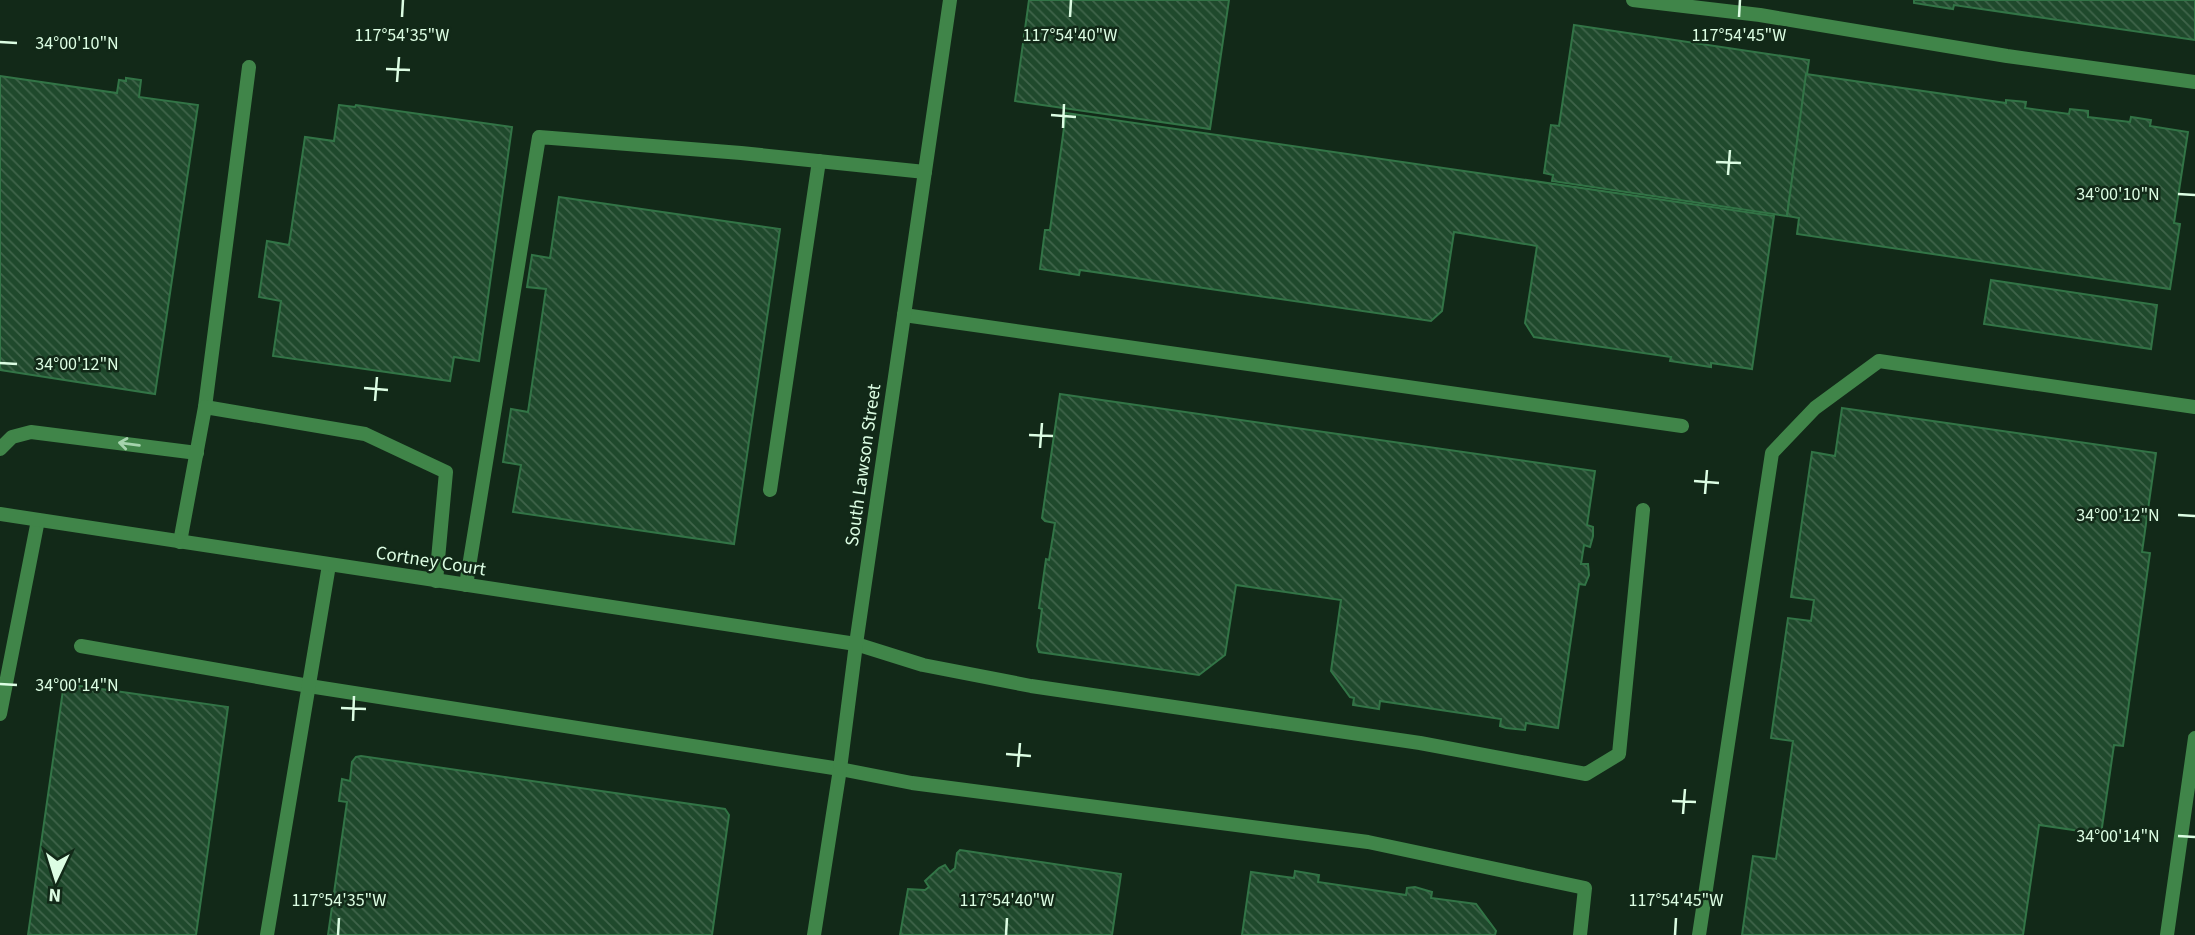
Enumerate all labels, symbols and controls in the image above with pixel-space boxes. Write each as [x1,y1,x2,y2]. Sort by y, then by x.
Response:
text: 117°54'35"W [355,23,449,48]
text: 117°54'40"W [1023,23,1117,48]
text: 117°54'45"W [1692,23,1786,48]
text: 34°00'10"N [35,31,119,56]
text: 34°00'10"N [2076,182,2160,207]
text: 34°00'12"N [35,352,119,377]
street label: South Lawson Street [839,382,888,548]
one-way arrow [118,438,141,451]
text: 34°00'12"N [2076,503,2160,528]
street label: Cortney Court [374,539,488,584]
text: 34°00'14"N [35,673,119,698]
text: 34°00'14"N [2076,824,2160,849]
north arrow [21,844,91,914]
text: N [48,881,62,908]
text: 117°54'35"W [292,888,386,913]
text: 117°54'40"W [960,888,1054,913]
text: 117°54'45"W [1629,888,1723,913]

